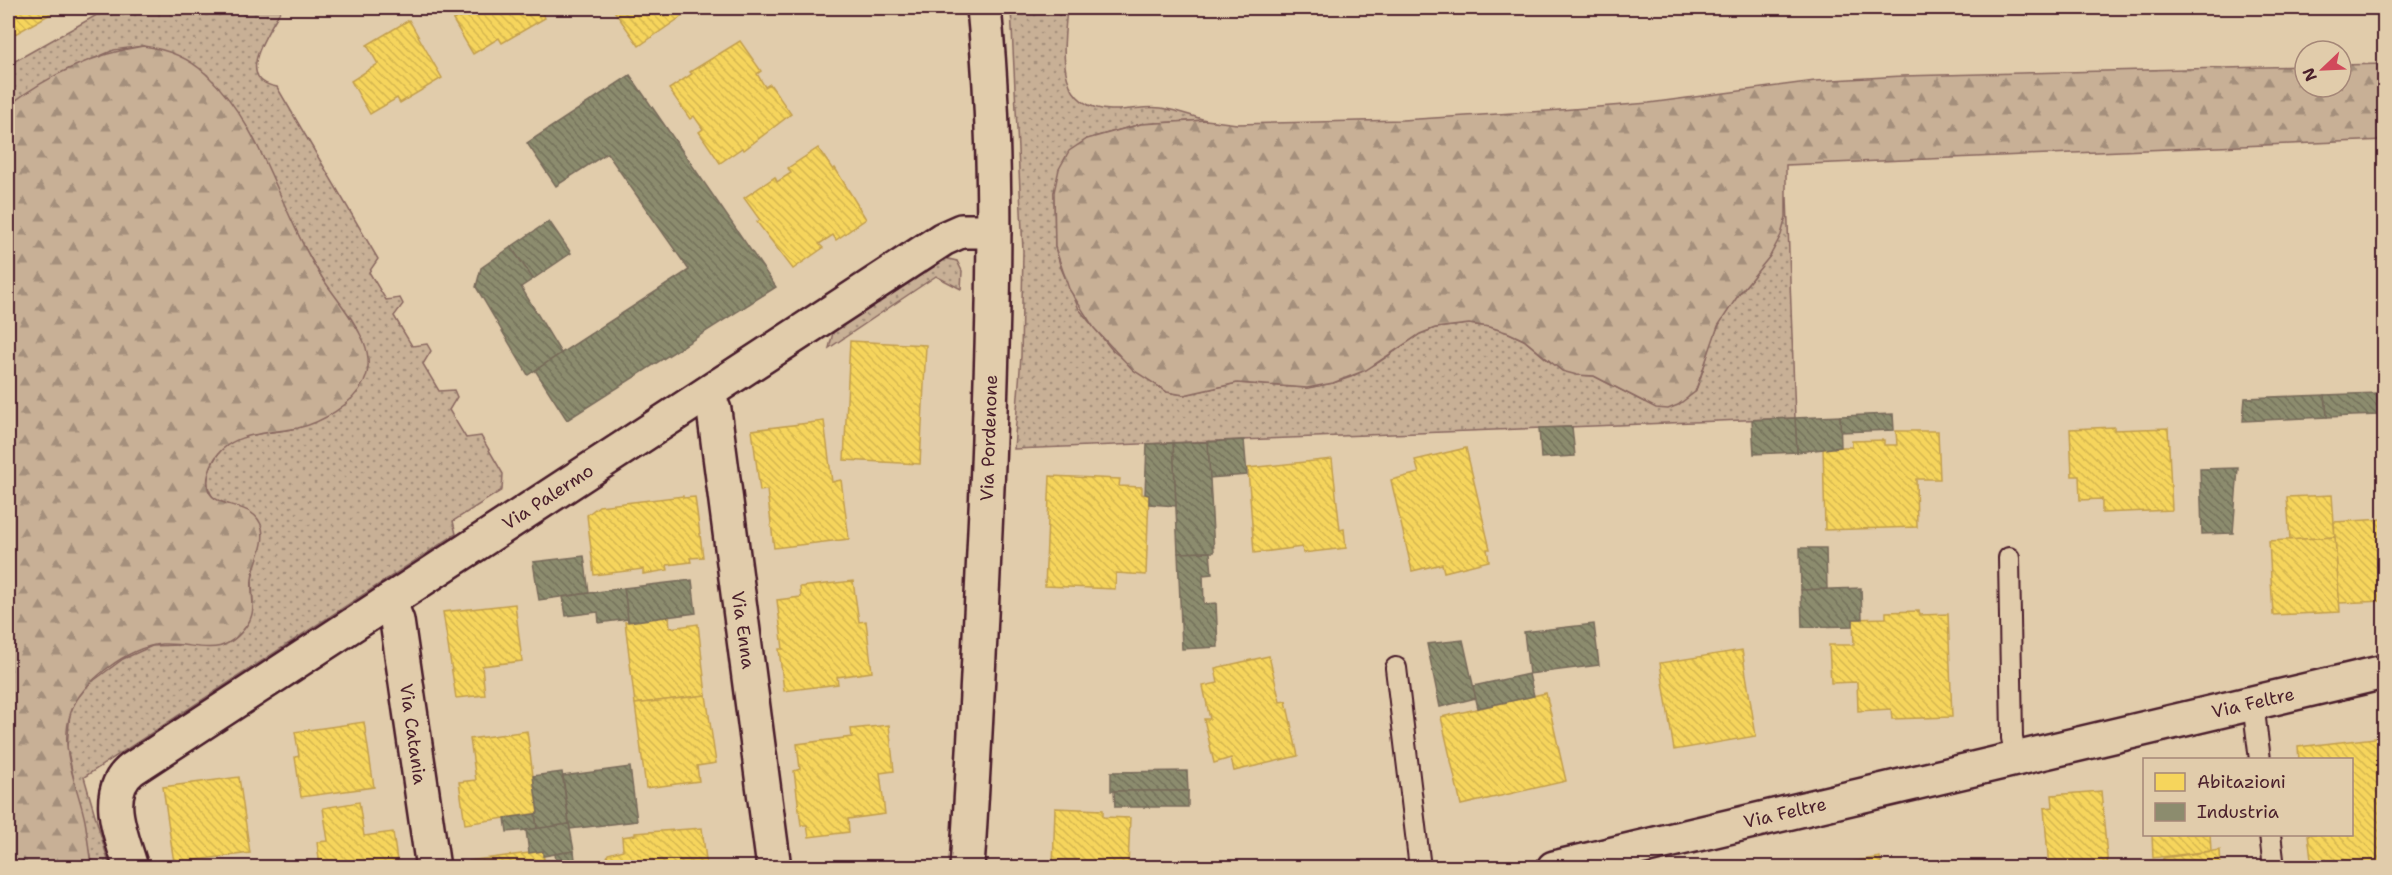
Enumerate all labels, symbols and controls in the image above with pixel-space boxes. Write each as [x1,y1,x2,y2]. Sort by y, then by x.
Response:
north arrow [2293,39,2353,99]
text: N [2298,65,2322,85]
street label: Via Pordenone [975,374,1003,502]
street label: Via Palermo [498,459,598,535]
street label: Via Enna [726,590,760,670]
street label: Via Catania [394,682,432,786]
street label: Via Feltre [2209,682,2297,724]
legend [2143,758,2353,836]
text: Abitazioni [2197,770,2286,794]
street label: Via Feltre [1741,792,1829,834]
text: Industria [2197,800,2279,824]

